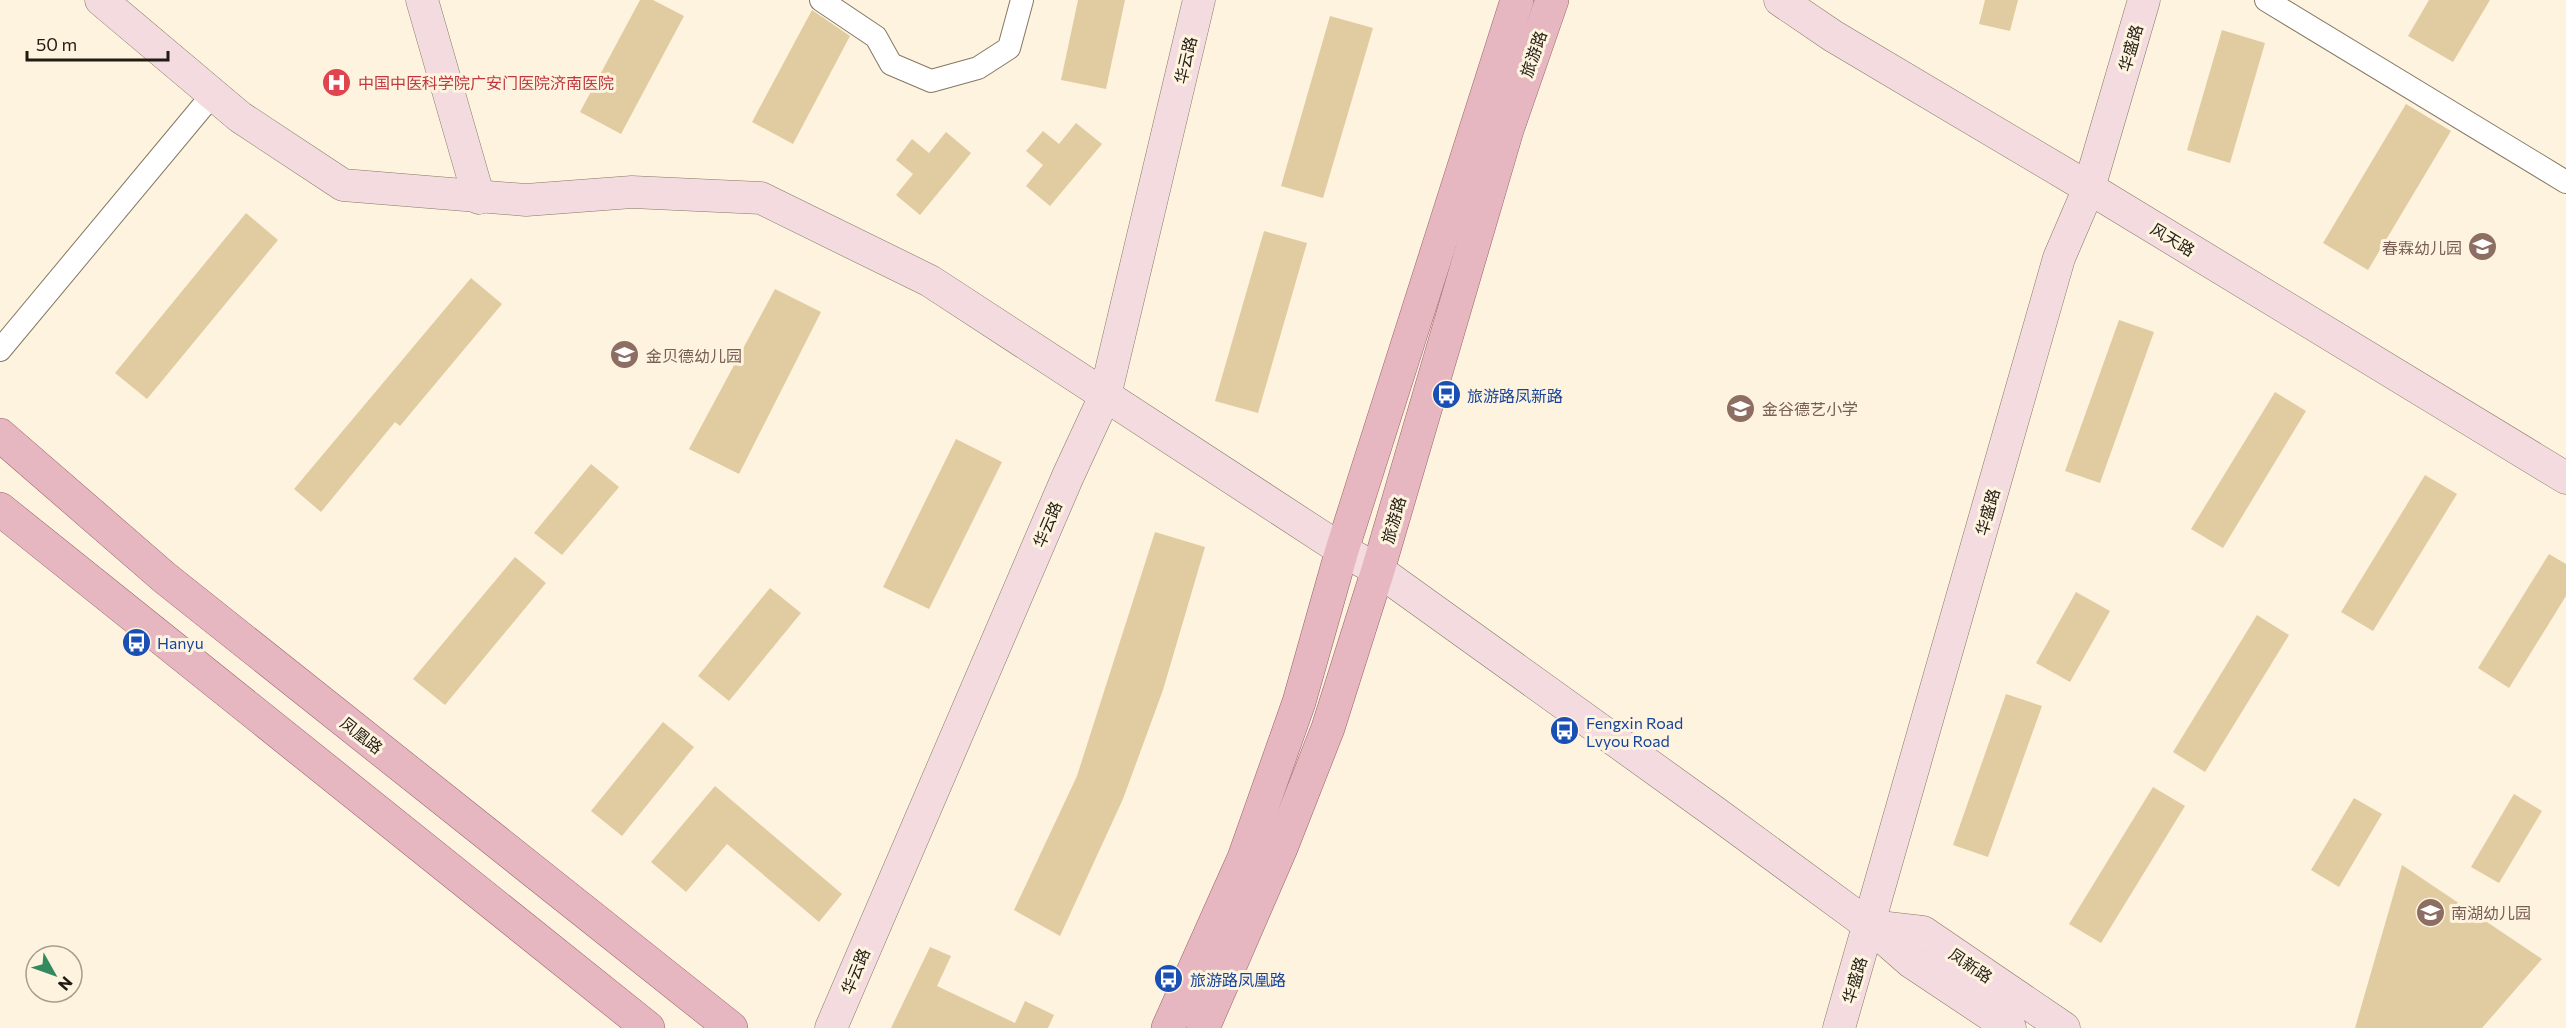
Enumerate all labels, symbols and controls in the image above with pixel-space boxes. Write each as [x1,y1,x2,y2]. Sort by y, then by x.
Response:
street label: 华盛路 [2114,22,2146,74]
scale bar [27,24,168,62]
street label: 旅游路 [1516,28,1550,80]
text: 50 m [36,33,77,55]
street label: 华云路 [1170,34,1200,86]
hospital icon: 中国中医科学院广安门医院济南医院 [321,66,353,98]
place label: 中国中医科学院广安门医院济南医院 [358,73,614,92]
street label: 风天路 [2148,218,2198,260]
school or university icon: 春霖幼儿园 [2467,231,2499,263]
place label: 春霖幼儿园 [2382,238,2462,257]
school or university icon: 金贝德幼儿园 [609,339,641,371]
place label: 金贝德幼儿园 [646,346,742,365]
bus stop icon: 旅游路凤新路 [1430,379,1462,411]
place label: 旅游路凤新路 [1467,386,1563,405]
school or university icon: 金谷德艺小学 [1725,392,1757,424]
place label: 金谷德艺小学 [1762,399,1858,418]
street label: 华盛路 [1971,486,2003,538]
street label: 旅游路 [1377,494,1409,546]
street label: 华云路 [1029,498,1065,550]
bus stop icon: Hanyu [120,626,152,658]
place label: Hanyu [157,633,204,652]
street label: 凤凰路 [337,713,387,757]
place label: Fengxin Road Lvyou Road [1586,713,1683,750]
bus stop icon: Fengxin Road Lvyou Road [1549,715,1581,747]
school or university icon: 南湖幼儿园 [2414,896,2446,928]
place label: 南湖幼儿园 [2451,903,2531,922]
north arrow [24,944,84,1004]
street label: 凤新路 [1946,944,1996,986]
street label: 华云路 [837,945,873,997]
street label: 华盛路 [1838,954,1870,1006]
bus stop icon: 旅游路凤凰路 [1153,963,1185,995]
place label: 旅游路凤凰路 [1190,970,1286,989]
text: N [55,973,77,995]

